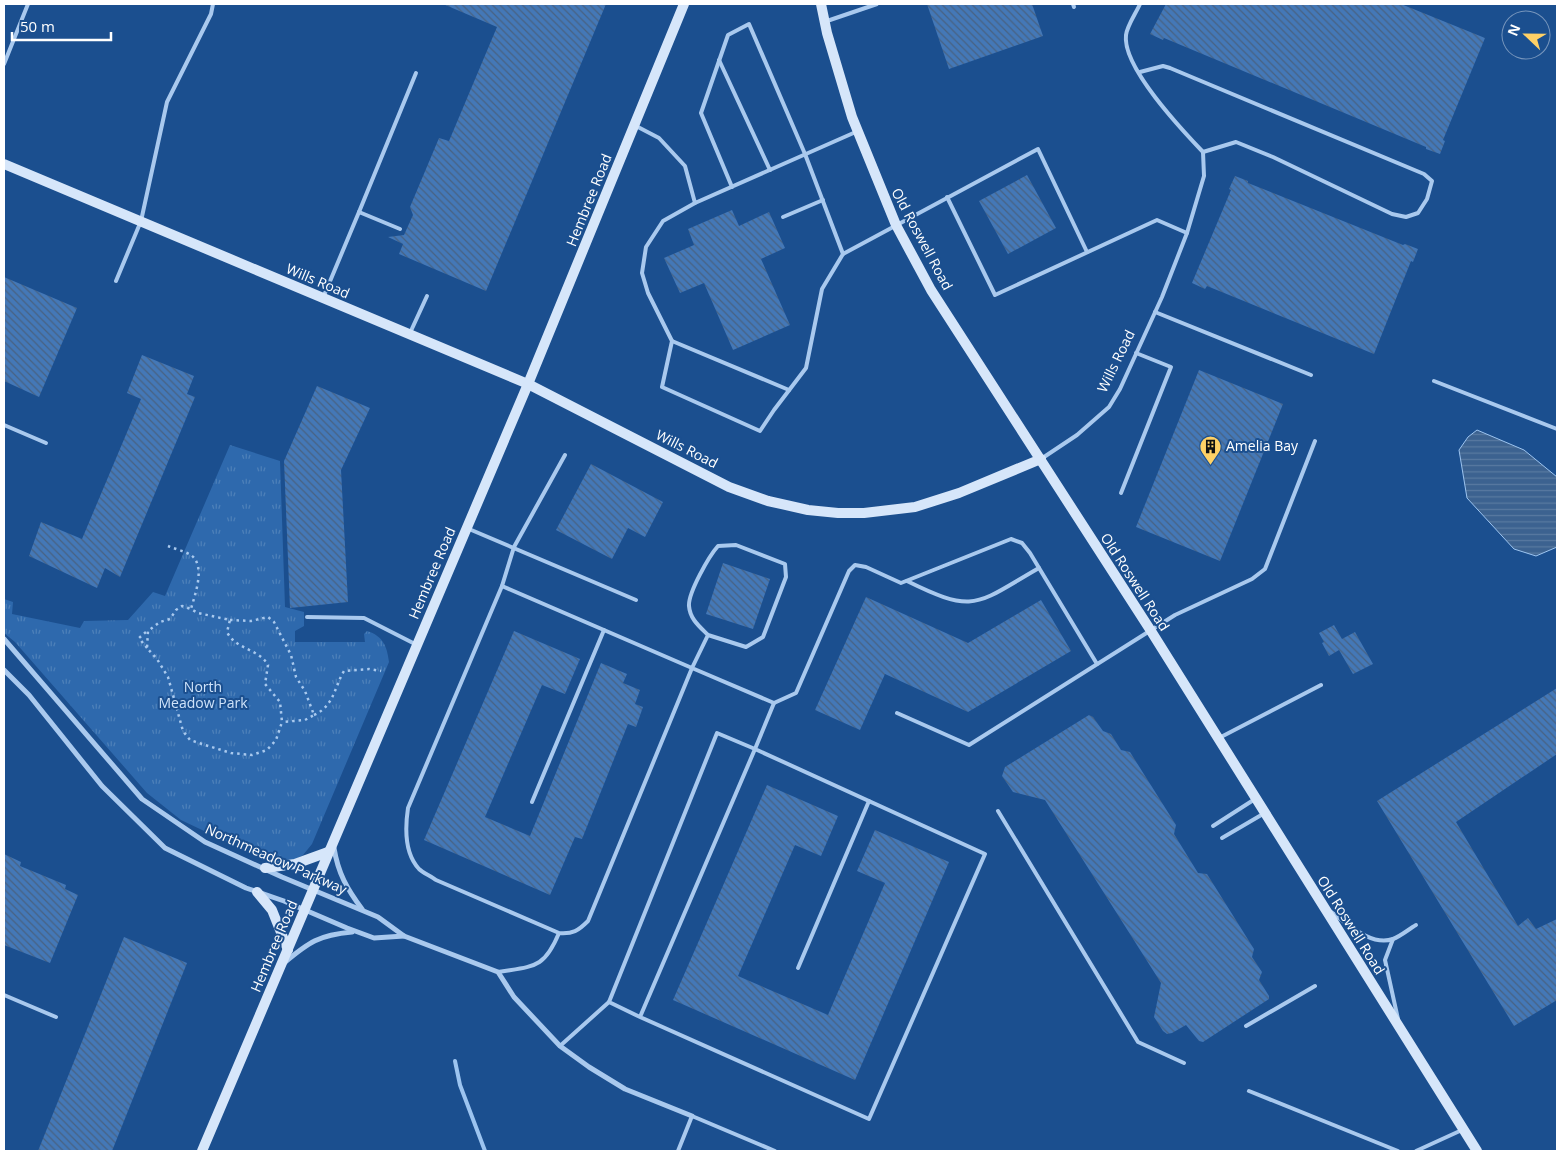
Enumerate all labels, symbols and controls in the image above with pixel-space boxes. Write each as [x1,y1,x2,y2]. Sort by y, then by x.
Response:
scale bar [12,10,111,42]
north arrow [1501,10,1551,60]
text: 50 m [20,16,55,36]
text: N [1503,21,1524,39]
street label: Hembree Road [561,151,616,249]
street label: Old Roswell Road [887,184,957,293]
street label: Wills Road [284,259,353,302]
street label: Wills Road [1092,326,1139,395]
street label: Wills Road [653,425,721,472]
building icon: Amelia Bay [1198,434,1222,465]
place label: Amelia Bay [1226,436,1299,455]
street label: Hembree Road [404,524,459,622]
street label: Old Roswell Road [1097,529,1174,634]
park label: North Meadow Park [159,677,248,712]
street label: Northmeadow Parkway [202,819,351,899]
street label: Old Roswell Road [1313,872,1389,978]
street label: Hembree Road [246,897,301,995]

